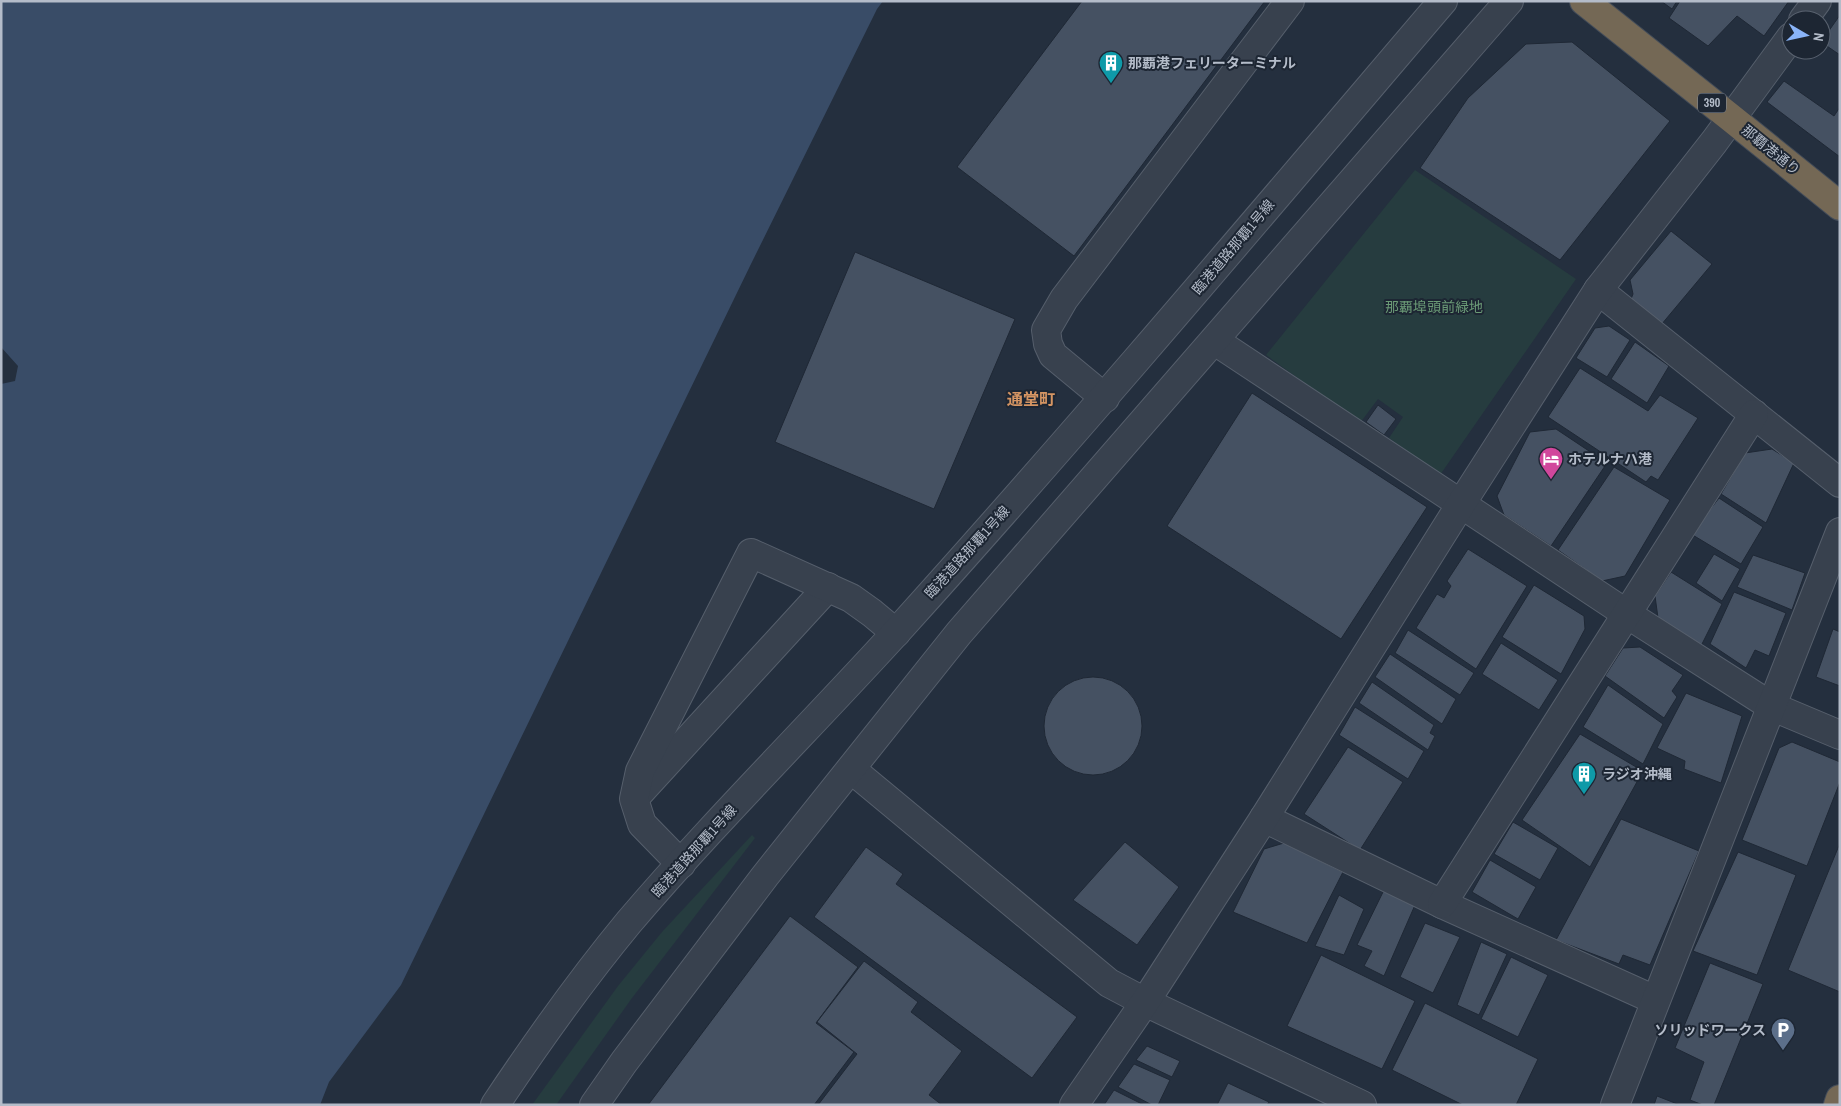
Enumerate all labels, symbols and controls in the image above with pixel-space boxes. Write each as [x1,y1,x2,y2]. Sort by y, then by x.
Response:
north arrow [1781,10,1831,60]
text: N [1809,32,1828,43]
building icon: 那覇港フェリーターミナル [1098,50,1124,84]
place label: 那覇港フェリーターミナル [1128,54,1296,72]
road number: 390 [1698,94,1726,112]
street label: 那覇港通り [1738,121,1804,179]
street label: 臨港道路那覇1号線 [1188,196,1278,298]
park label: 那覇埠頭前緑地 [1385,298,1483,316]
district label: 通堂町 [1007,388,1055,410]
hotel icon: ホテルナハ港 [1538,446,1564,480]
place label: ホテルナハ港 [1568,450,1652,468]
street label: 臨港道路那覇1号線 [921,502,1013,602]
building icon: ラジオ沖縄 [1571,761,1597,795]
place label: ラジオ沖縄 [1602,765,1672,783]
street label: 臨港道路那覇1号線 [648,801,740,901]
parking icon: ソリッドワークス [1770,1017,1796,1051]
place label: ソリッドワークス [1654,1021,1766,1039]

